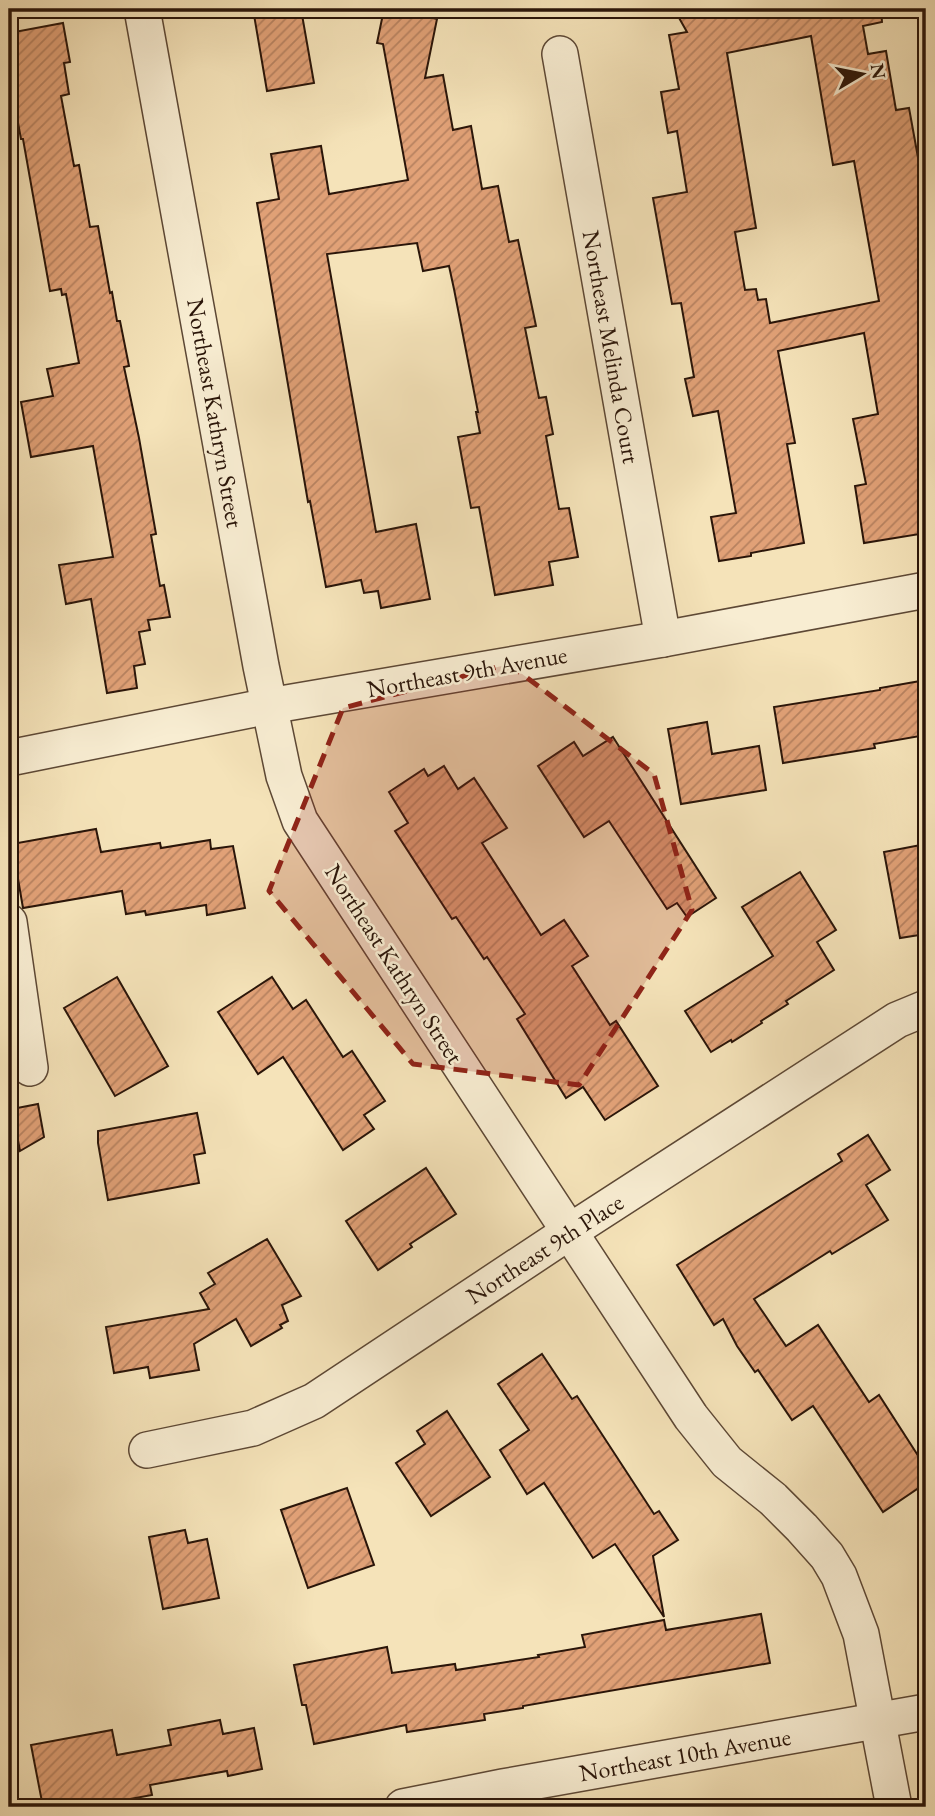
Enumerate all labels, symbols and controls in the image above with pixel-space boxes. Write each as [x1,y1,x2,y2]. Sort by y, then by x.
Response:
north arrow [827,38,897,108]
text: N [865,61,892,81]
street label: Northeast Melinda Court [576,228,647,466]
street label: Northeast Kathryn Street [180,296,251,530]
street label: Northeast 9th Avenue [364,639,570,704]
street label: Northeast Kathryn Street [318,858,471,1070]
street label: Northeast 9th Place [460,1186,629,1311]
street label: Northeast 10th Avenue [577,1721,793,1788]

